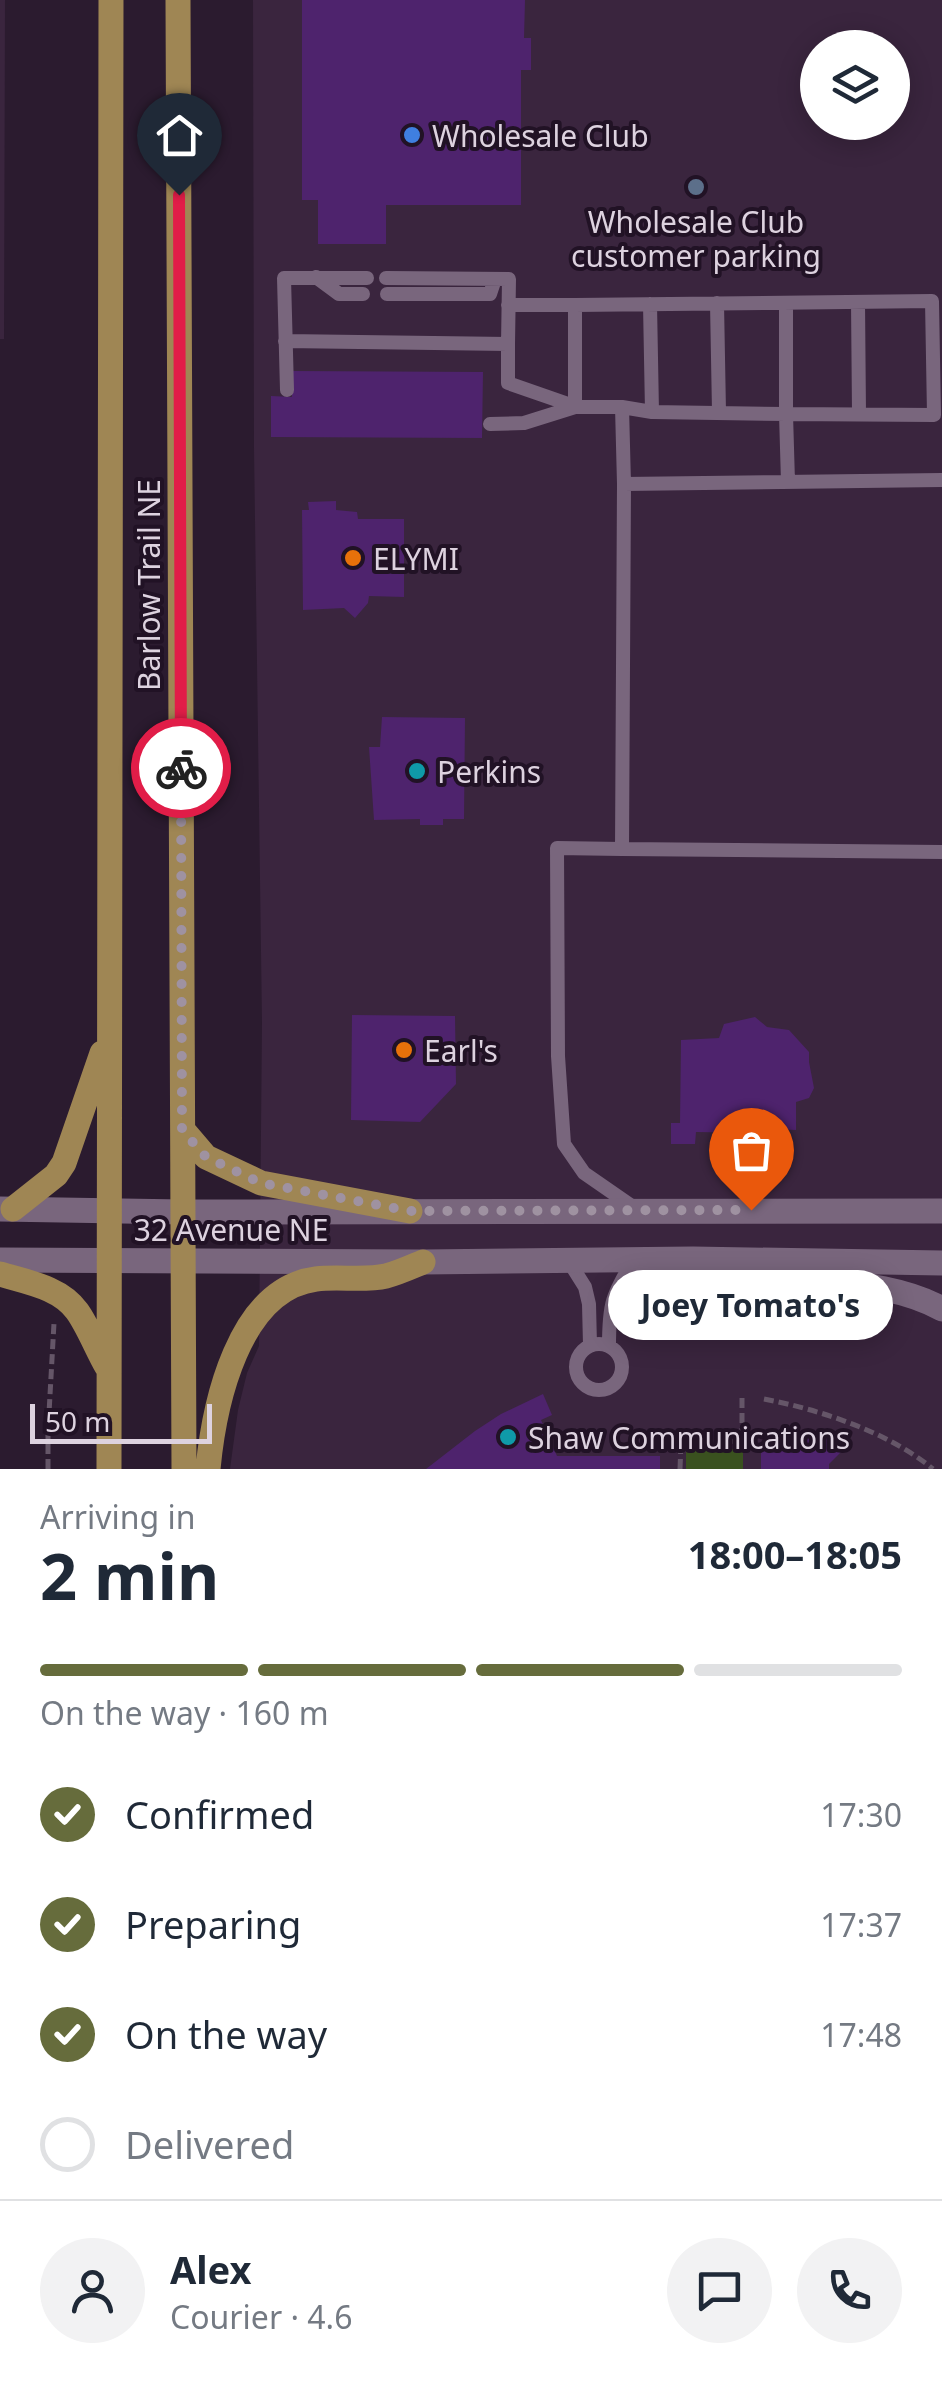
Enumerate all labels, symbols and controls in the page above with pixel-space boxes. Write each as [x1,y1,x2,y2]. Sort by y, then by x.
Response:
map controls [800,30,910,140]
button: layers [800,30,910,140]
pin [137,93,222,196]
icon: home [152,108,207,163]
place label: Wholesale Club [432,115,649,156]
marker: Wholesale Club [401,124,423,146]
marker: Wholesale Club customer parking [685,176,707,198]
place label: Wholesale Club customer parking [571,201,821,276]
street label: Barlow Trail NE [128,479,169,691]
place label: ELYMI [373,538,459,579]
marker: ELYMI [342,547,364,569]
courier [131,718,231,818]
icon: bike [154,741,209,796]
place label: Perkins [437,751,541,792]
marker: Perkins [406,760,428,782]
place label: Earl's [424,1030,498,1071]
marker: Earl's [393,1039,415,1061]
pin [709,1108,794,1211]
icon: bag [724,1123,779,1178]
street label: 32 Avenue NE [134,1209,328,1250]
callout: Joey Tomato's [608,1270,894,1340]
text: Joey Tomato's [641,1283,860,1326]
scale bar [30,1399,212,1444]
text: 50 m [45,1402,111,1440]
place label: Shaw Communications [528,1417,850,1458]
marker: Shaw Communications [497,1426,519,1448]
text: Arriving in [40,1495,195,1538]
text: 18:00–18:05 [688,1528,902,1580]
text: 2 min [40,1531,219,1619]
text: On the way · 160 m [40,1691,329,1734]
icon: check [40,1787,95,1842]
text: Confirmed [125,1788,314,1840]
text: 17:30 [820,1793,902,1836]
icon: check [40,1897,95,1952]
text: Preparing [125,1898,301,1950]
text: 17:37 [820,1903,902,1946]
icon: check [40,2007,95,2062]
text: On the way [125,2008,327,2060]
text: 17:48 [820,2013,902,2056]
text: Delivered [125,2118,294,2170]
button: person [40,2238,145,2343]
button: chat [667,2238,772,2343]
button: phone [797,2238,902,2343]
text: Alex [170,2243,252,2295]
text: Courier · 4.6 [170,2295,353,2338]

